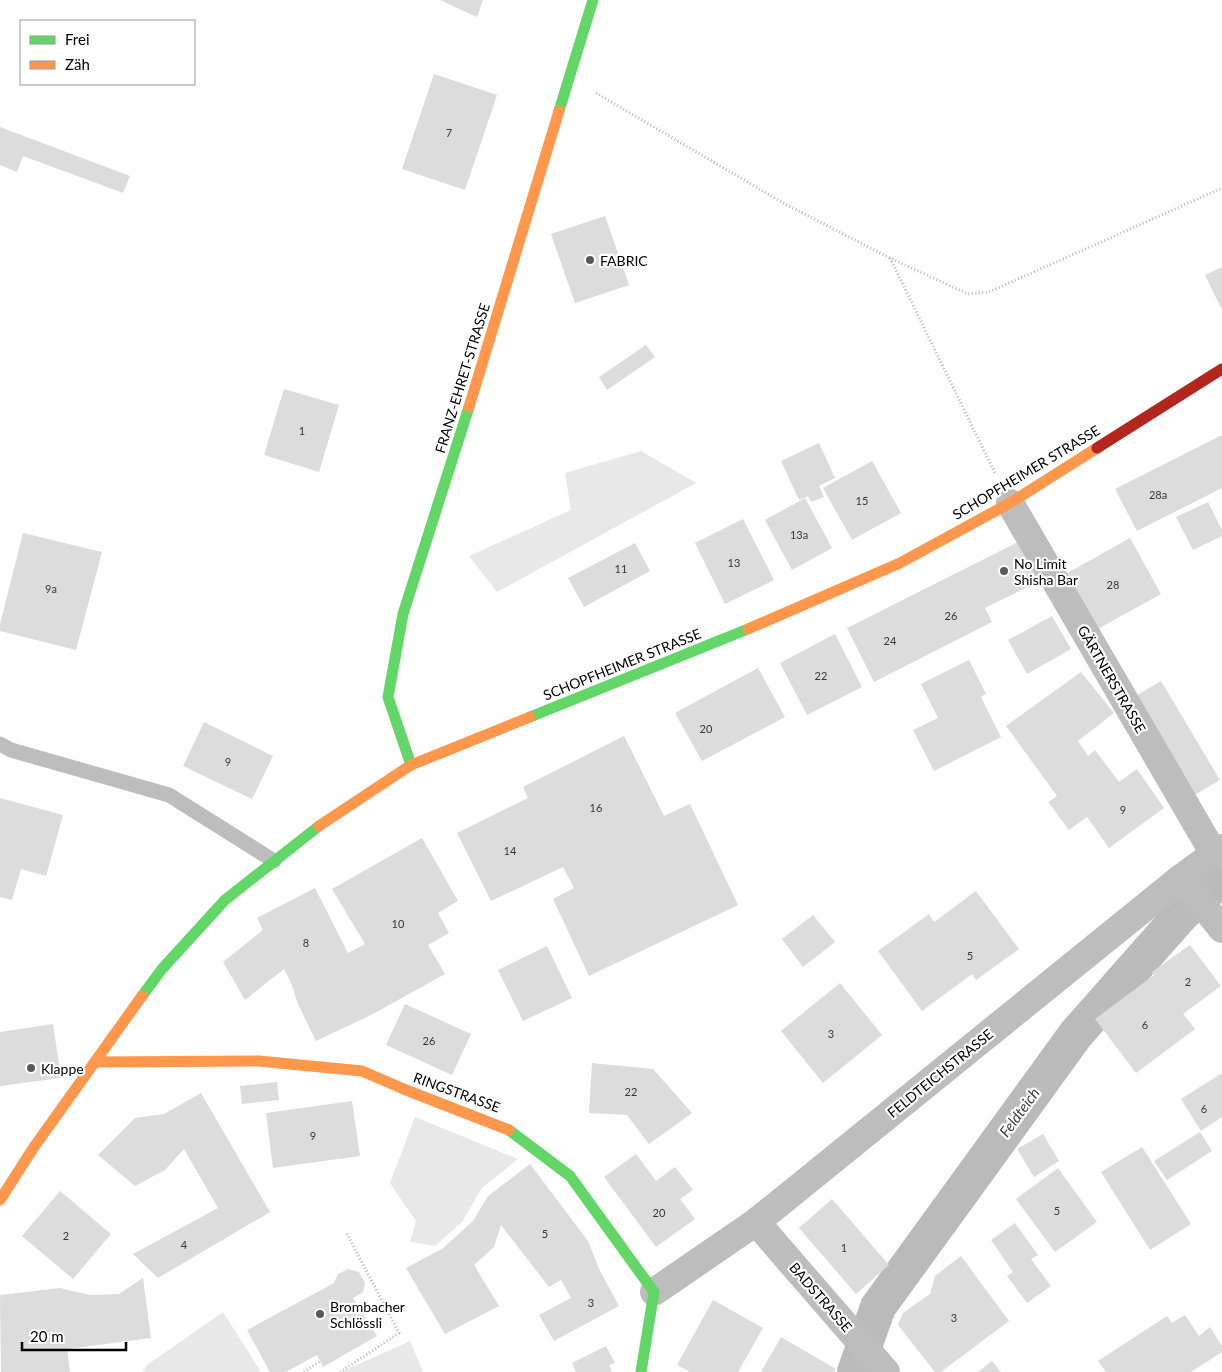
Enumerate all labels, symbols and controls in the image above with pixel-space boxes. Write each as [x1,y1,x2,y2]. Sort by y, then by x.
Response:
legend [20,20,195,85]
text: Frei [65,30,90,48]
text: Zäh [65,55,90,73]
house number: 7 [446,126,452,139]
place label: FABRIC [600,252,648,269]
marker: FABRIC [584,254,596,266]
street label: FRANZ-EHRET-STRASSE [431,301,493,455]
street label: SCHOPFHEIMER STRASSE [949,421,1103,523]
house number: 1 [299,424,305,437]
house number: 28a [1149,488,1167,501]
house number: 15 [856,494,868,507]
house number: 13a [790,528,808,541]
place label: No Limit Shisha Bar [1014,555,1078,588]
house number: 13 [728,556,740,569]
house number: 11 [615,562,627,575]
marker: No Limit Shisha Bar [998,565,1010,577]
house number: 28 [1107,578,1119,591]
house number: 9a [45,582,57,595]
house number: 26 [945,609,957,622]
street label: GÄRTNERSTRASSE [1074,622,1150,736]
street label: SCHOPFHEIMER STRASSE [541,625,703,703]
house number: 24 [884,634,897,647]
house number: 22 [815,669,827,682]
house number: 20 [700,722,713,735]
house number: 9 [225,755,231,768]
house number: 16 [590,801,602,814]
house number: 9 [1120,803,1126,816]
house number: 14 [504,844,517,857]
house number: 10 [392,917,405,930]
house number: 8 [303,936,309,949]
house number: 5 [967,949,973,962]
house number: 2 [1185,975,1191,988]
house number: 6 [1142,1018,1148,1031]
street label: FELDTEICHSTRASSE [884,1025,996,1121]
house number: 3 [828,1027,834,1040]
house number: 26 [423,1034,435,1047]
place label: Klappe [41,1060,84,1077]
marker: Klappe [25,1062,37,1074]
street label: RINGSTRASSE [411,1068,503,1116]
water label: Feldteich [995,1084,1043,1140]
house number: 22 [625,1085,637,1098]
house number: 6 [1201,1102,1207,1115]
house number: 9 [310,1129,316,1142]
house number: 5 [1054,1204,1060,1217]
house number: 20 [653,1206,666,1219]
house number: 5 [542,1227,548,1240]
house number: 2 [63,1229,69,1242]
house number: 4 [181,1238,188,1251]
house number: 1 [841,1241,847,1254]
street label: BADSTRASSE [786,1259,856,1335]
house number: 3 [588,1296,594,1309]
place label: Brombacher Schlössli [330,1298,405,1331]
marker: Brombacher Schlössli [314,1308,326,1320]
house number: 3 [951,1311,957,1324]
scale bar [22,1320,126,1352]
text: 20 m [30,1327,64,1345]

